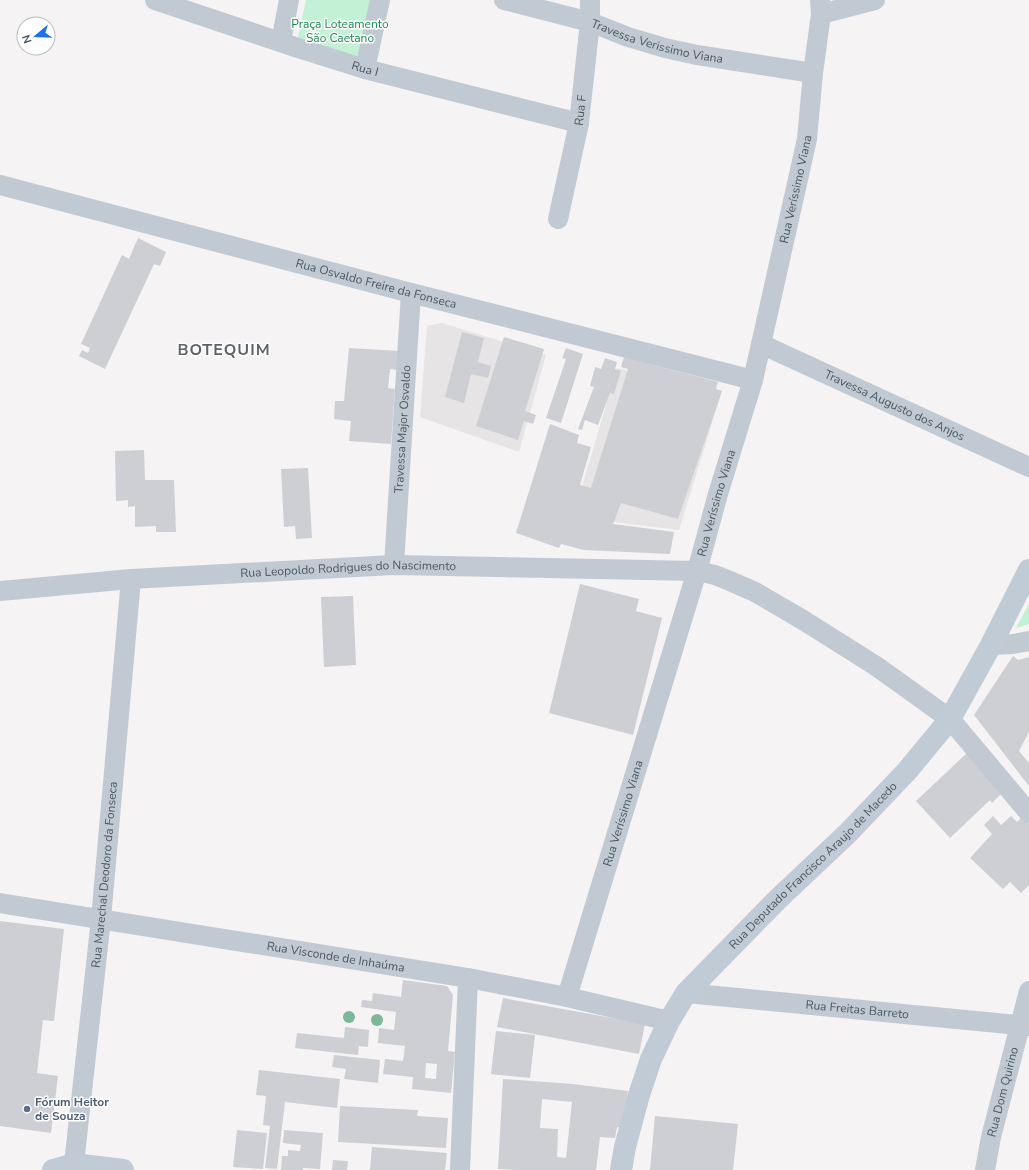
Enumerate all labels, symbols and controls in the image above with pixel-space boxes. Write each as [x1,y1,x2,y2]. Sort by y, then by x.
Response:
street label: Travessa Verissimo Viana [589,15,724,67]
north arrow [16,16,56,56]
park label: Praça Loteamento São Caetano [291,16,389,46]
text: N [19,33,35,45]
street label: Rua I [350,57,380,80]
street label: Rua F [571,94,590,127]
street label: Rua Veríssimo Viana [776,135,815,245]
street label: Rua Osvaldo Freire da Fonseca [294,255,458,312]
district label: BOTEQUIM [177,339,271,361]
street label: Travessa Major Osvaldo [390,364,414,494]
street label: Travessa Augusto dos Anjos [822,366,968,445]
street label: Rua Veríssimo Viana [693,448,739,558]
street label: Rua Leopoldo Rodrigues do Nascimento [240,557,457,581]
street label: Rua Veríssimo Viana [599,758,647,868]
street label: Rua Deputado Francisco Araujo de Macedo [725,778,901,953]
street label: Rua Marechal Deodoro da Fonseca [88,781,121,969]
street label: Rua Visconde de Inhaúma [266,938,406,976]
street label: Rua Freitas Barreto [805,997,910,1022]
street label: Rua Dom Quirino [983,1045,1022,1139]
place label: Fórum Heitor de Souza [35,1094,109,1124]
marker: Fórum Heitor de Souza [22,1104,32,1114]

